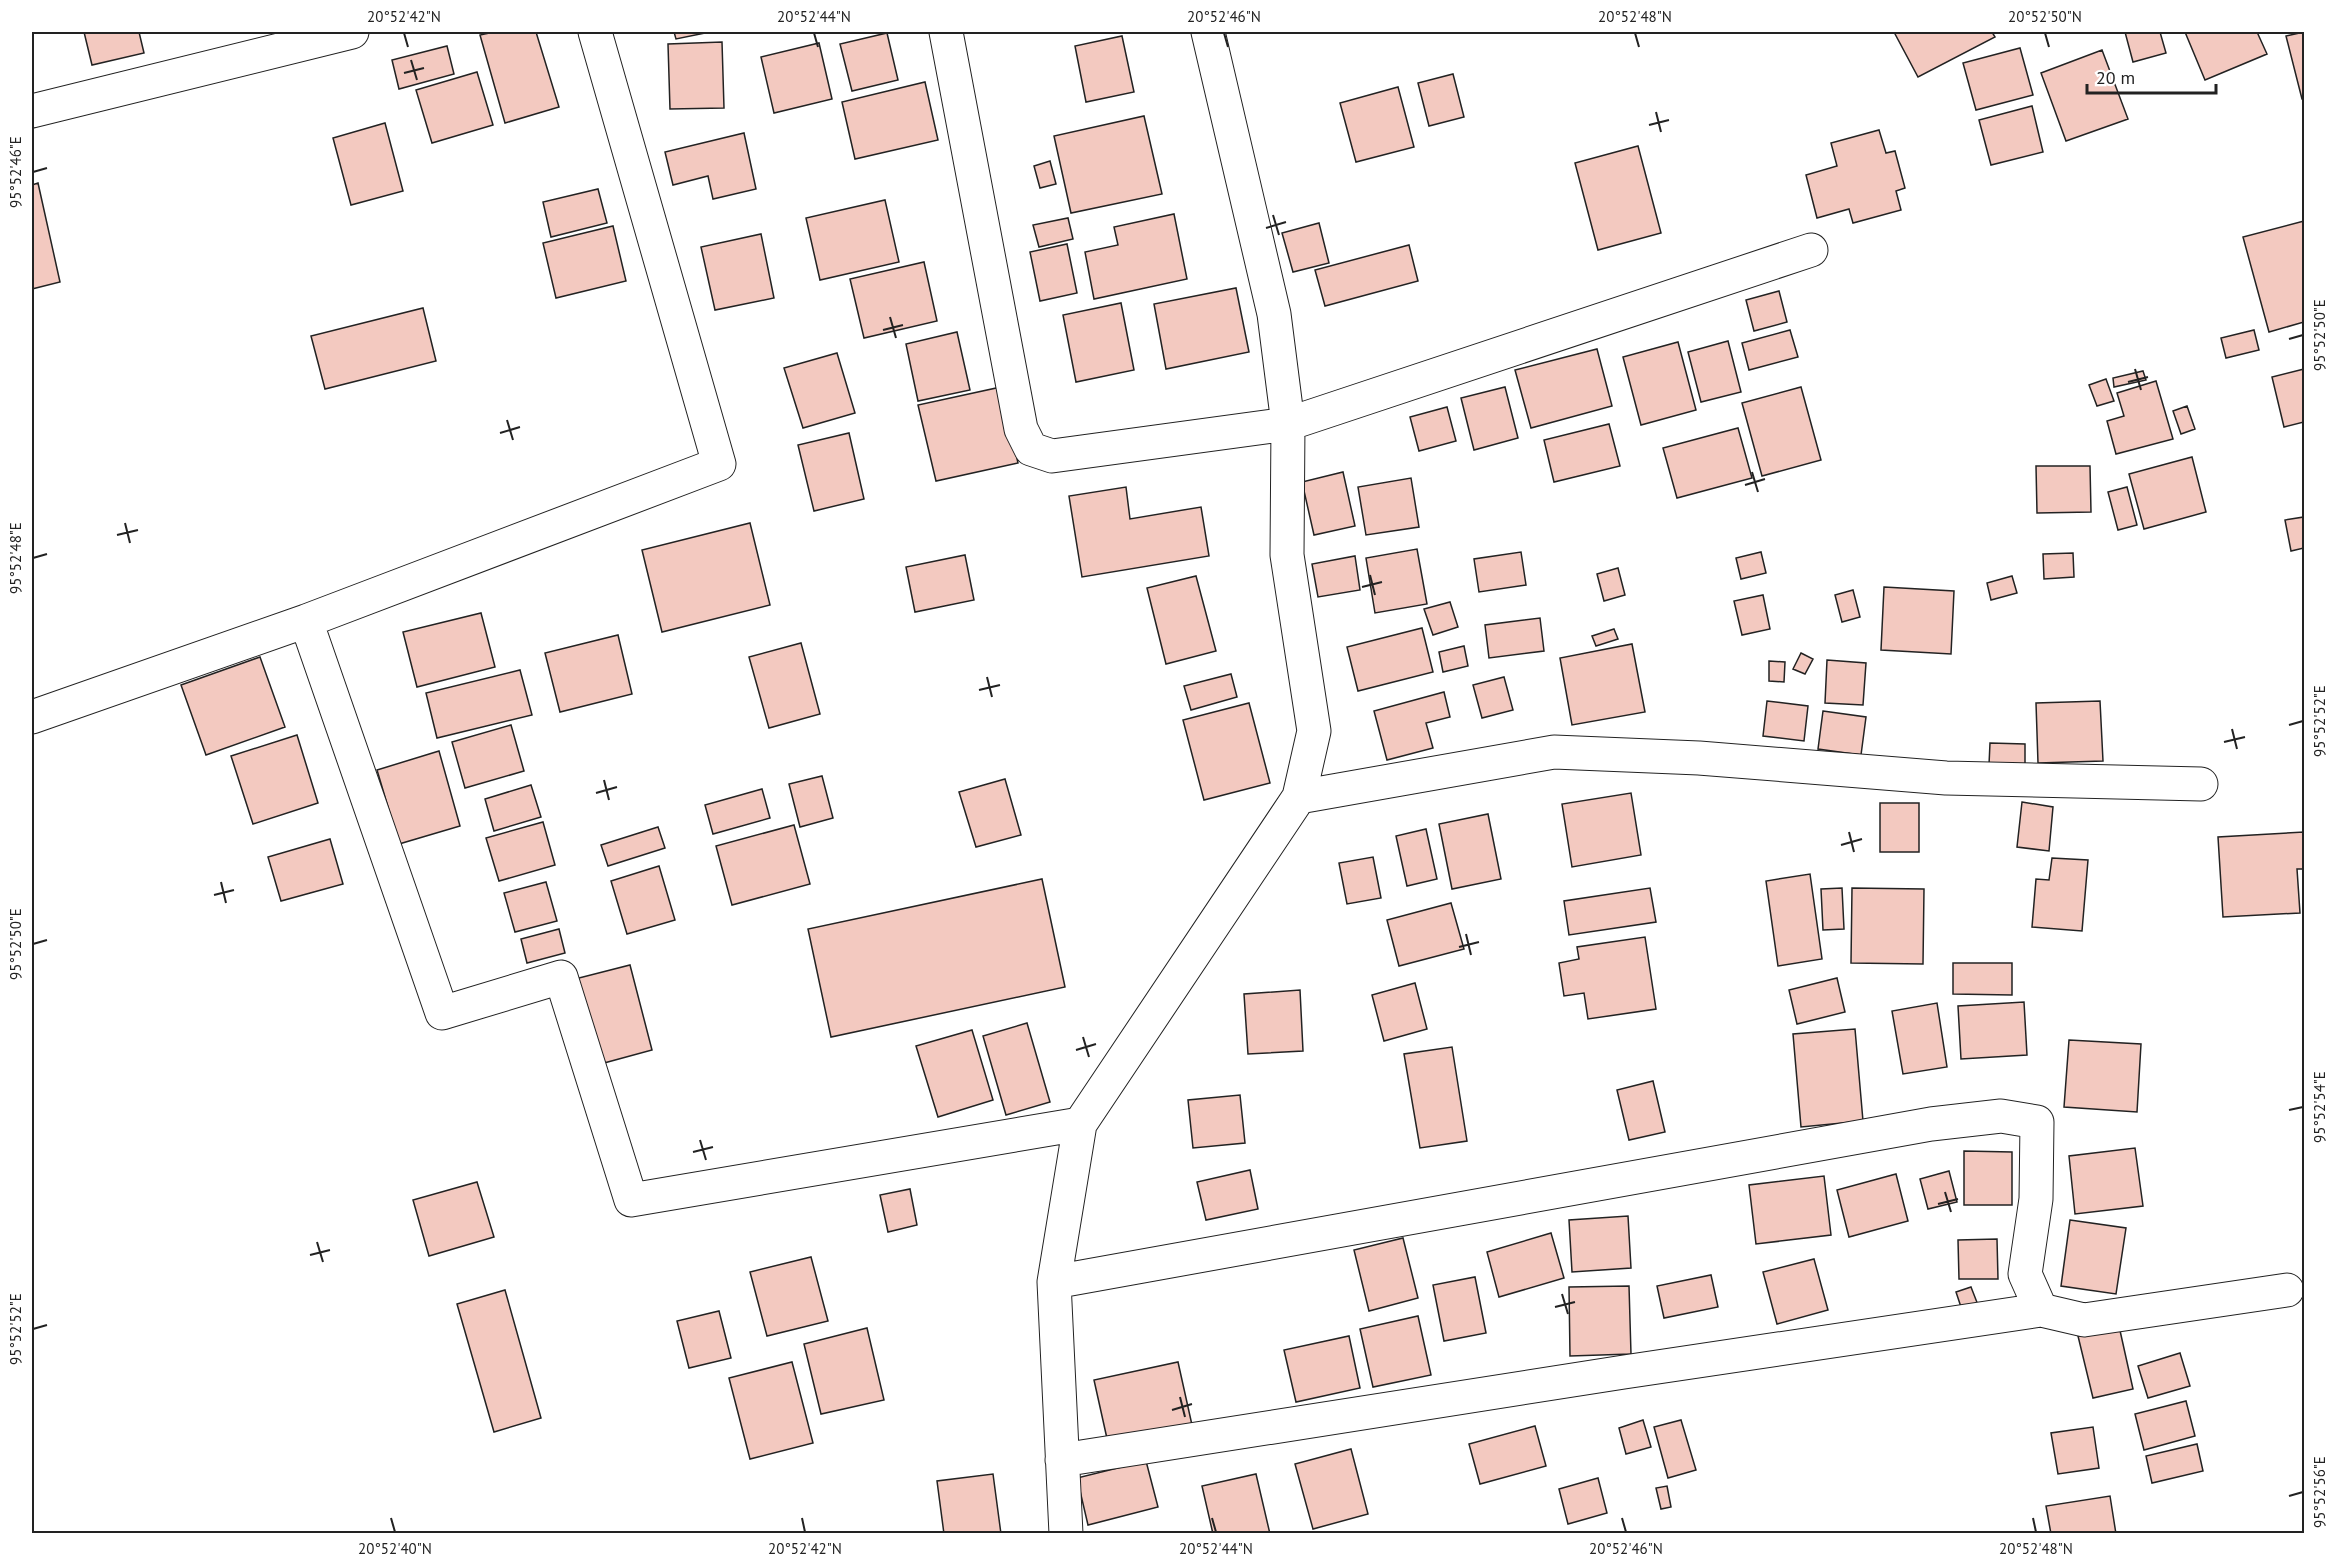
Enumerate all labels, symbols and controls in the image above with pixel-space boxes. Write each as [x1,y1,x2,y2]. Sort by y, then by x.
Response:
text: 20°52'42"N [367,7,441,26]
text: 20°52'44"N [777,7,851,26]
text: 20°52'46"N [1187,7,1261,26]
text: 20°52'48"N [1598,7,1672,26]
text: 20°52'50"N [2008,7,2082,26]
scale bar [2087,57,2216,95]
text: 20 m [2096,66,2135,89]
text: 95°52'46"E [6,136,25,208]
text: 95°52'50"E [2310,299,2329,371]
text: 95°52'48"E [6,522,25,594]
text: 95°52'52"E [2310,685,2329,757]
text: 95°52'50"E [6,908,25,980]
text: 95°52'54"E [2310,1071,2329,1143]
text: 95°52'52"E [6,1293,25,1365]
text: 95°52'56"E [2310,1456,2329,1528]
text: 20°52'40"N [358,1539,432,1558]
text: 20°52'42"N [768,1539,842,1558]
text: 20°52'44"N [1179,1539,1253,1558]
text: 20°52'46"N [1589,1539,1663,1558]
text: 20°52'48"N [1999,1539,2073,1558]

